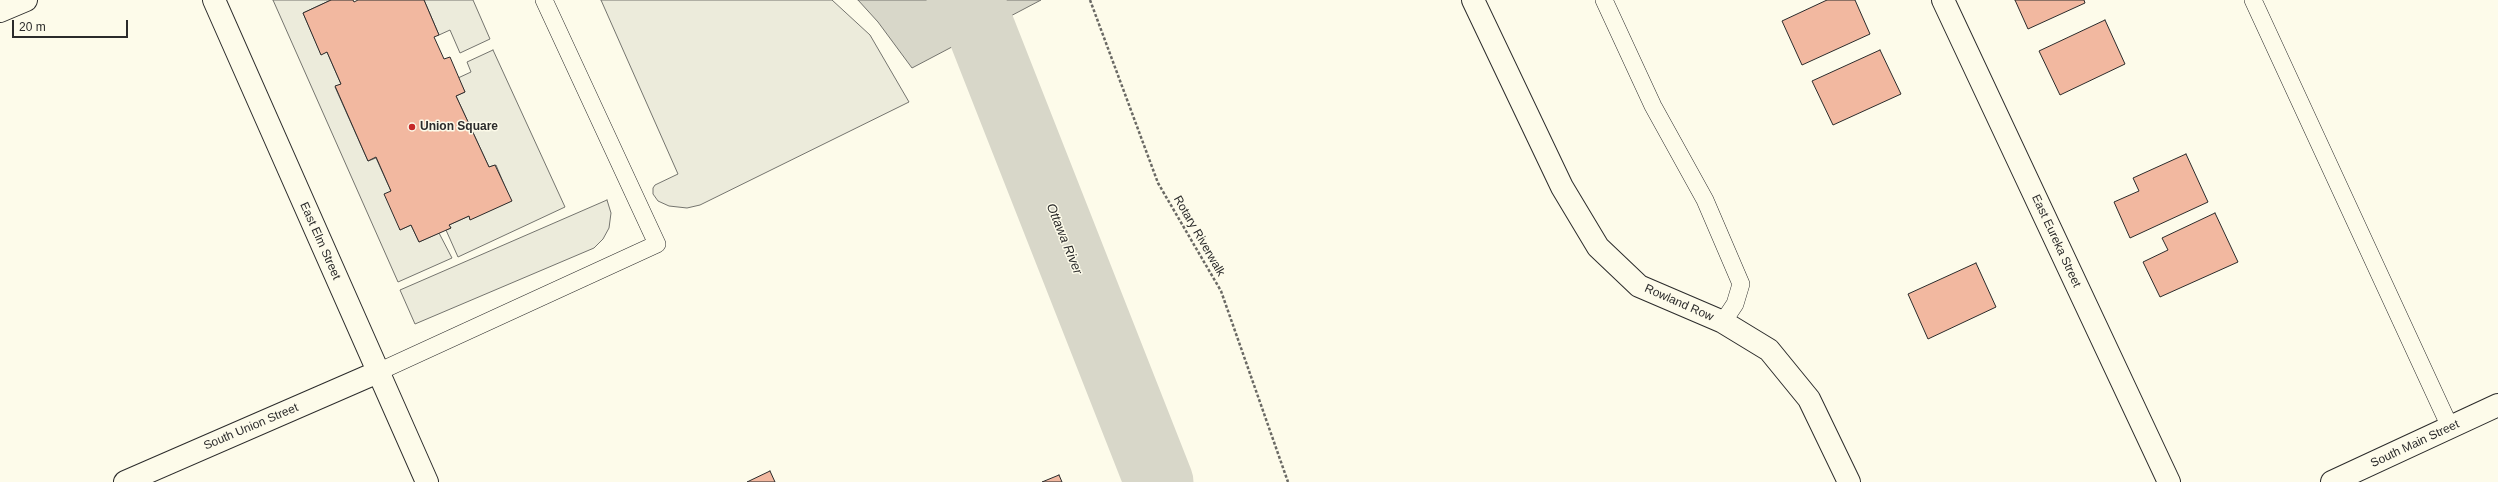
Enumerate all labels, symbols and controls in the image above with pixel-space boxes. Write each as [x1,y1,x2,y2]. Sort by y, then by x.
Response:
scale bar [14,12,130,38]
text: 20 m [19,20,46,34]
place label: Union Square [420,120,498,134]
marker: Union Square [407,122,417,132]
street label: East Eureka Street [2028,192,2084,290]
street label: Rotary Riverwalk [1170,193,1228,279]
street label: East Elm Street [296,200,344,282]
water label: Ottawa River [1043,201,1085,277]
street label: Rowland Row [1642,281,1716,325]
street label: South Union Street [202,401,300,453]
street label: South Main Street [2368,417,2462,471]

